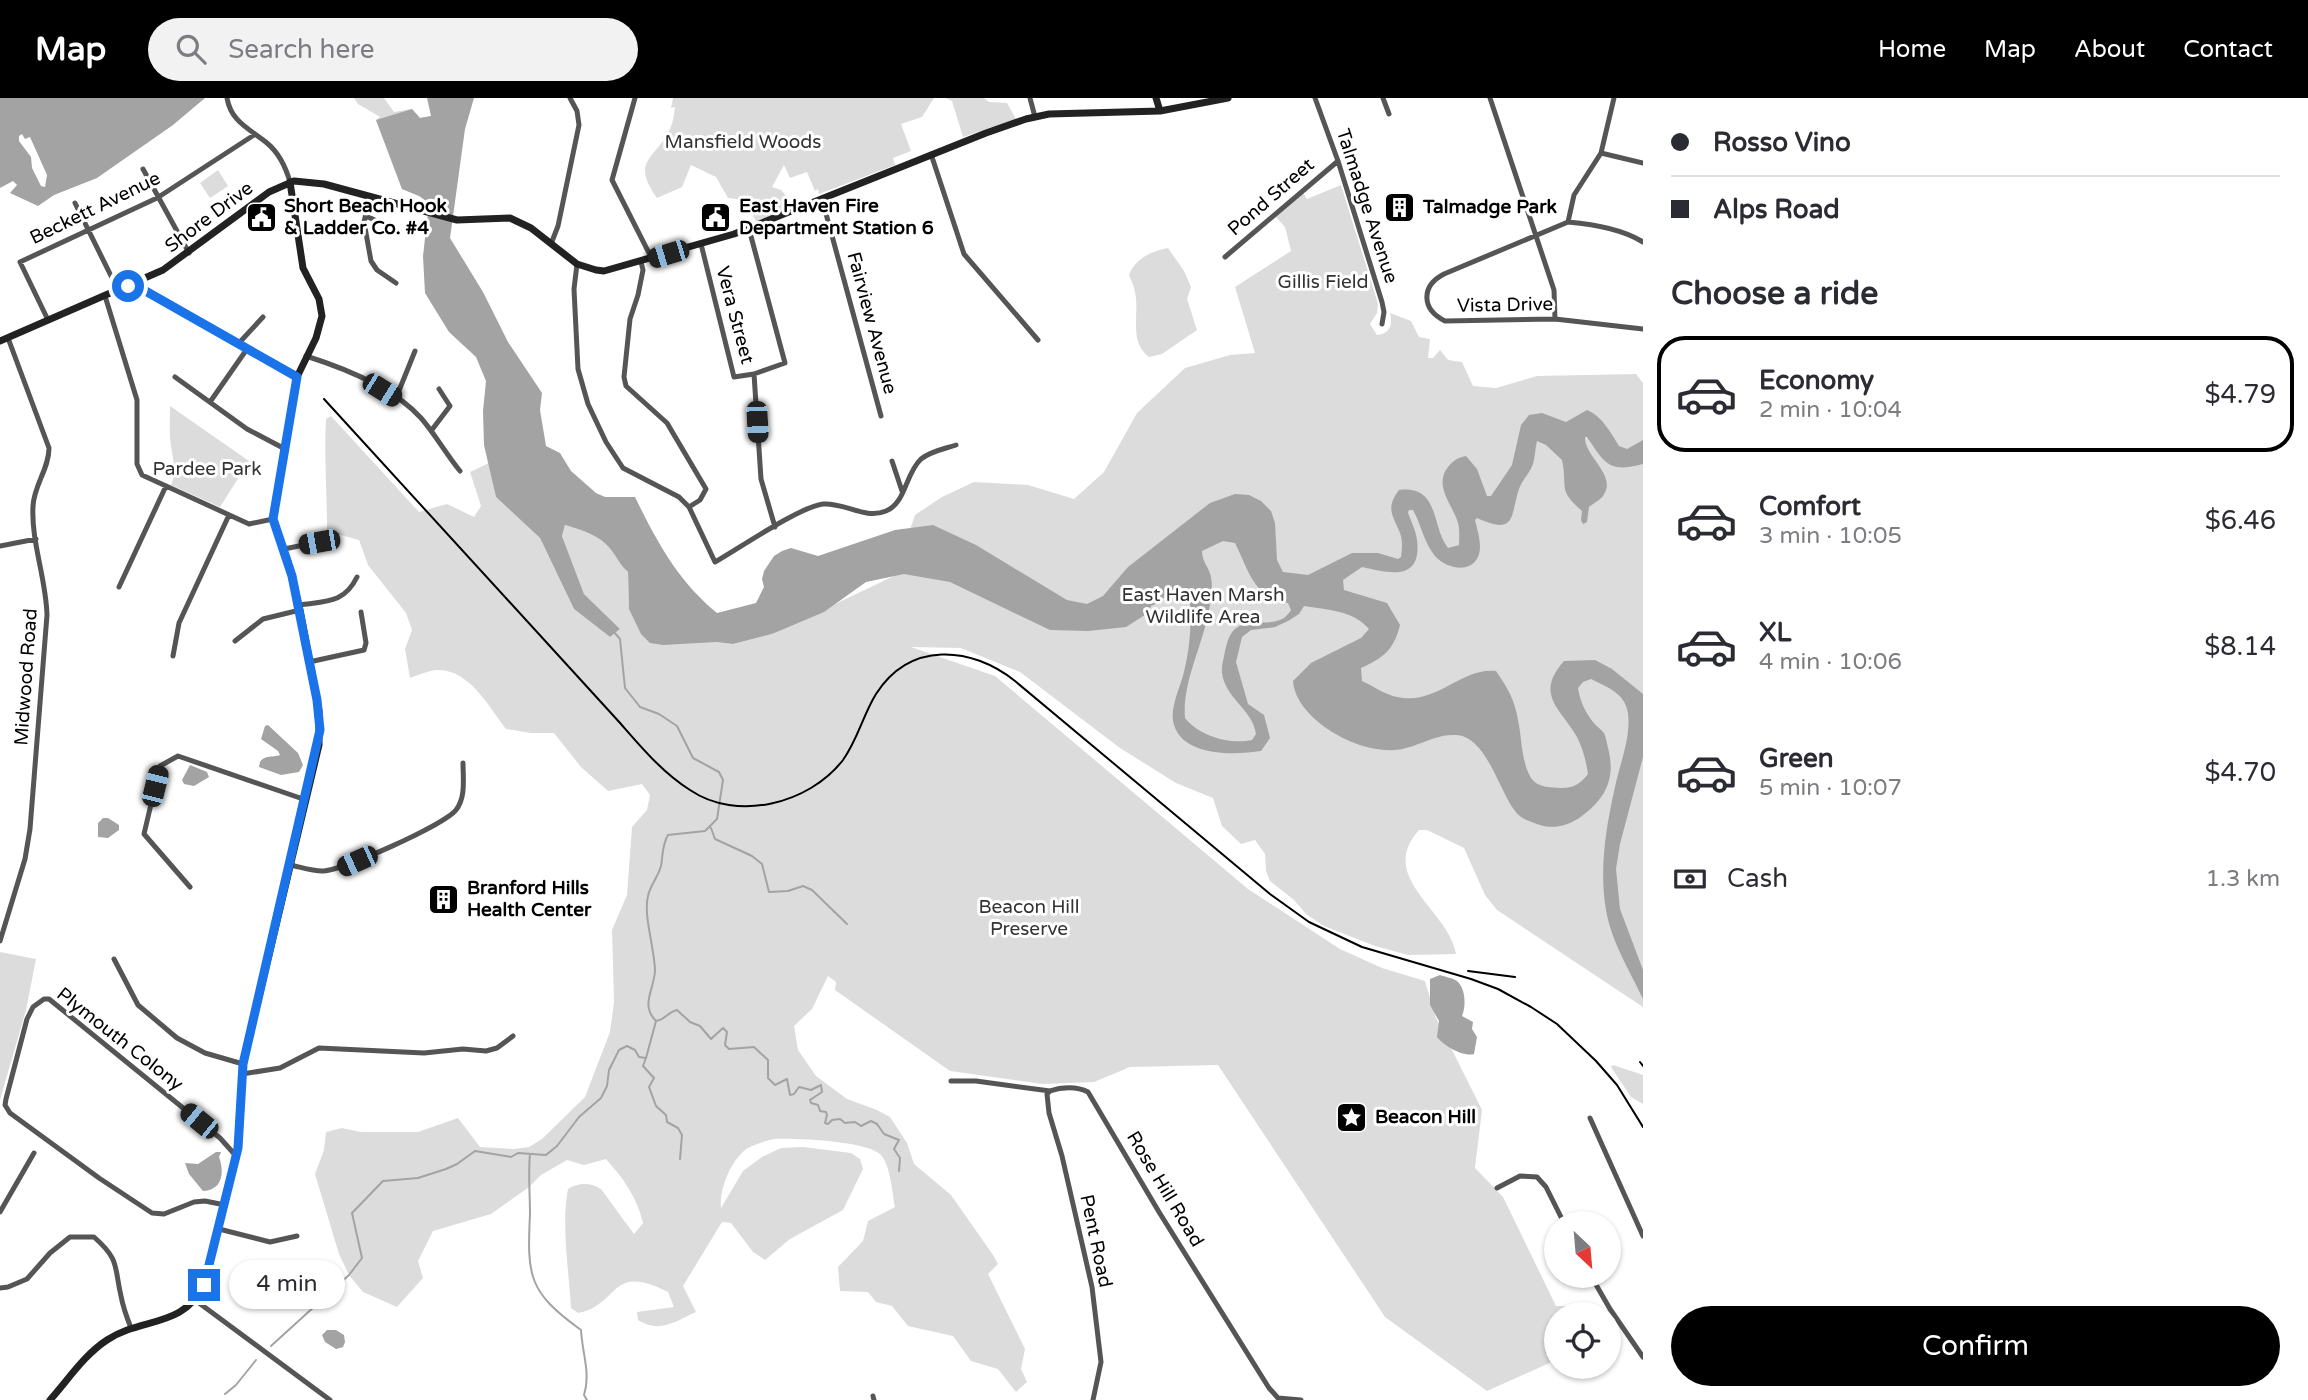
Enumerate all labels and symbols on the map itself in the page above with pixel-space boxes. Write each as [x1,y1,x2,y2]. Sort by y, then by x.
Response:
street label: Talmadge Avenue [1332,126,1402,286]
park label: Mansfield Woods [665,131,821,153]
street label: Pond Street [1223,154,1319,240]
street label: Beckett Avenue [26,167,164,249]
street label: Shore Drive [161,177,257,257]
building icon: Talmadge Park [1383,190,1417,224]
place label: Short Beach Hook & Ladder Co. #4 [284,195,447,239]
place label: East Haven Fire Department Station 6 [739,195,934,240]
place label: Talmadge Park [1422,196,1557,219]
public building icon: Short Beach Hook & Ladder Co. #4 [244,200,278,234]
public building icon: East Haven Fire Department Station 6 [699,200,733,234]
car [645,238,692,270]
street label: Fairview Avenue [842,250,902,396]
street label: Vera Street [711,264,759,366]
route start [112,270,144,302]
park label: Gillis Field [1278,271,1368,293]
street label: Vista Drive [1457,293,1553,317]
car [359,370,406,410]
car [746,400,769,444]
park label: Pardee Park [153,458,261,480]
car [297,528,342,556]
park label: East Haven Marsh Wildlife Area [1122,584,1284,628]
street label: Midwood Road [10,608,42,746]
car [140,763,171,809]
car [334,843,381,879]
place label: Branford Hills Health Center [467,877,592,921]
building icon: Branford Hills Health Center [427,882,461,916]
park label: Beacon Hill Preserve [979,896,1079,940]
street label: Plymouth Colony [52,983,188,1095]
car [177,1100,222,1142]
place icon: Beacon Hill [1335,1100,1369,1134]
place label: Beacon Hill [1375,1106,1476,1128]
street label: Rose Hill Road [1122,1127,1208,1251]
street label: Pent Road [1075,1192,1117,1290]
north arrow [1544,1211,1620,1288]
callout: 4 min [228,1260,344,1310]
route end [188,1269,220,1301]

